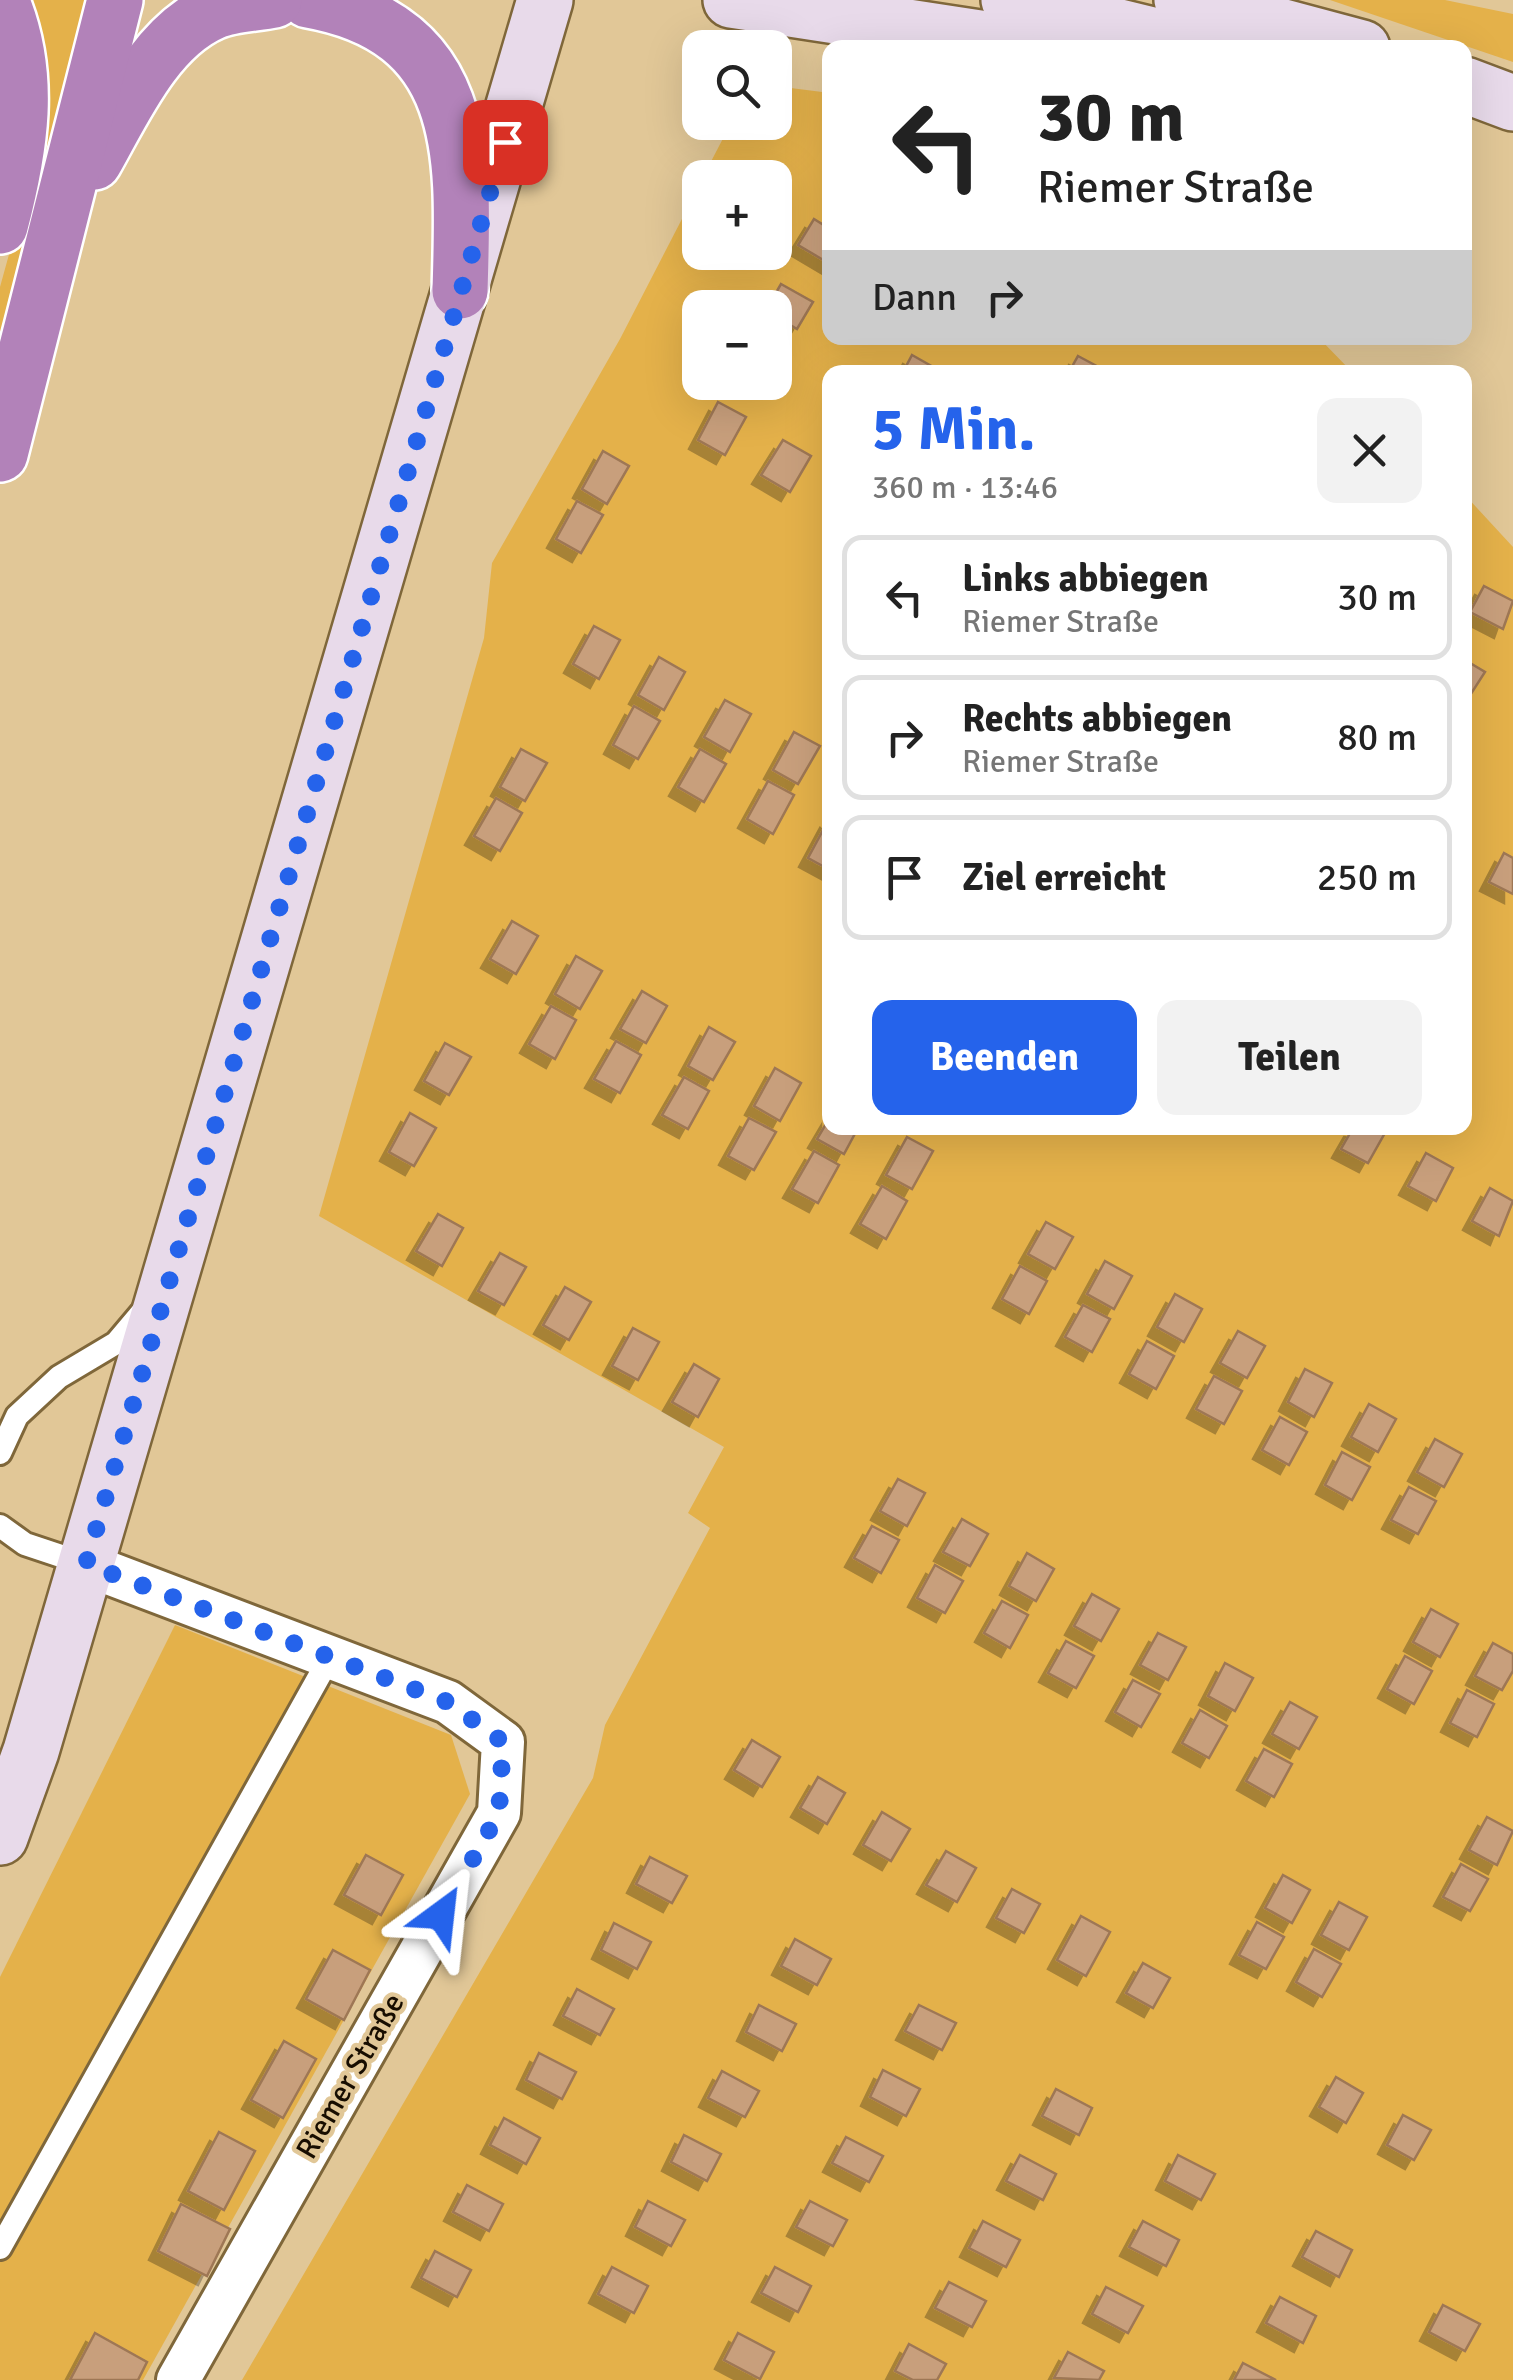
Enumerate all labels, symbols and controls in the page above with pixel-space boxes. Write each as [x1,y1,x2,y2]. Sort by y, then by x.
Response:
map controls [682,30,792,400]
button: search [682,30,792,140]
text: 30 m [1037,74,1185,160]
icon: left [872,80,1002,210]
pin [463,100,548,185]
icon: arrive [478,115,533,170]
button: + [682,160,792,270]
text: Riemer Straße [1037,160,1314,215]
icon: right [977,270,1032,325]
text: Dann [872,274,957,321]
button: − [682,290,792,400]
text: 5 Min. [872,393,1036,467]
button: close [1317,398,1422,503]
text: 360 m · 13:46 [872,468,1058,507]
text: Links abbiegen [962,555,1209,602]
icon: left [877,570,932,625]
text: 30 m [1337,574,1417,621]
text: Riemer Straße [962,602,1159,641]
text: Rechts abbiegen [962,695,1232,742]
icon: right [877,710,932,765]
text: 80 m [1337,714,1417,761]
text: Riemer Straße [962,742,1159,781]
icon: arrive [877,850,932,905]
text: Ziel erreicht [962,854,1166,901]
text: 250 m [1317,854,1417,901]
button: Beenden [872,1000,1137,1115]
button: Teilen [1157,1000,1422,1115]
position arrow [389,1863,493,1967]
street label: Riemer Straße [288,1987,413,2165]

